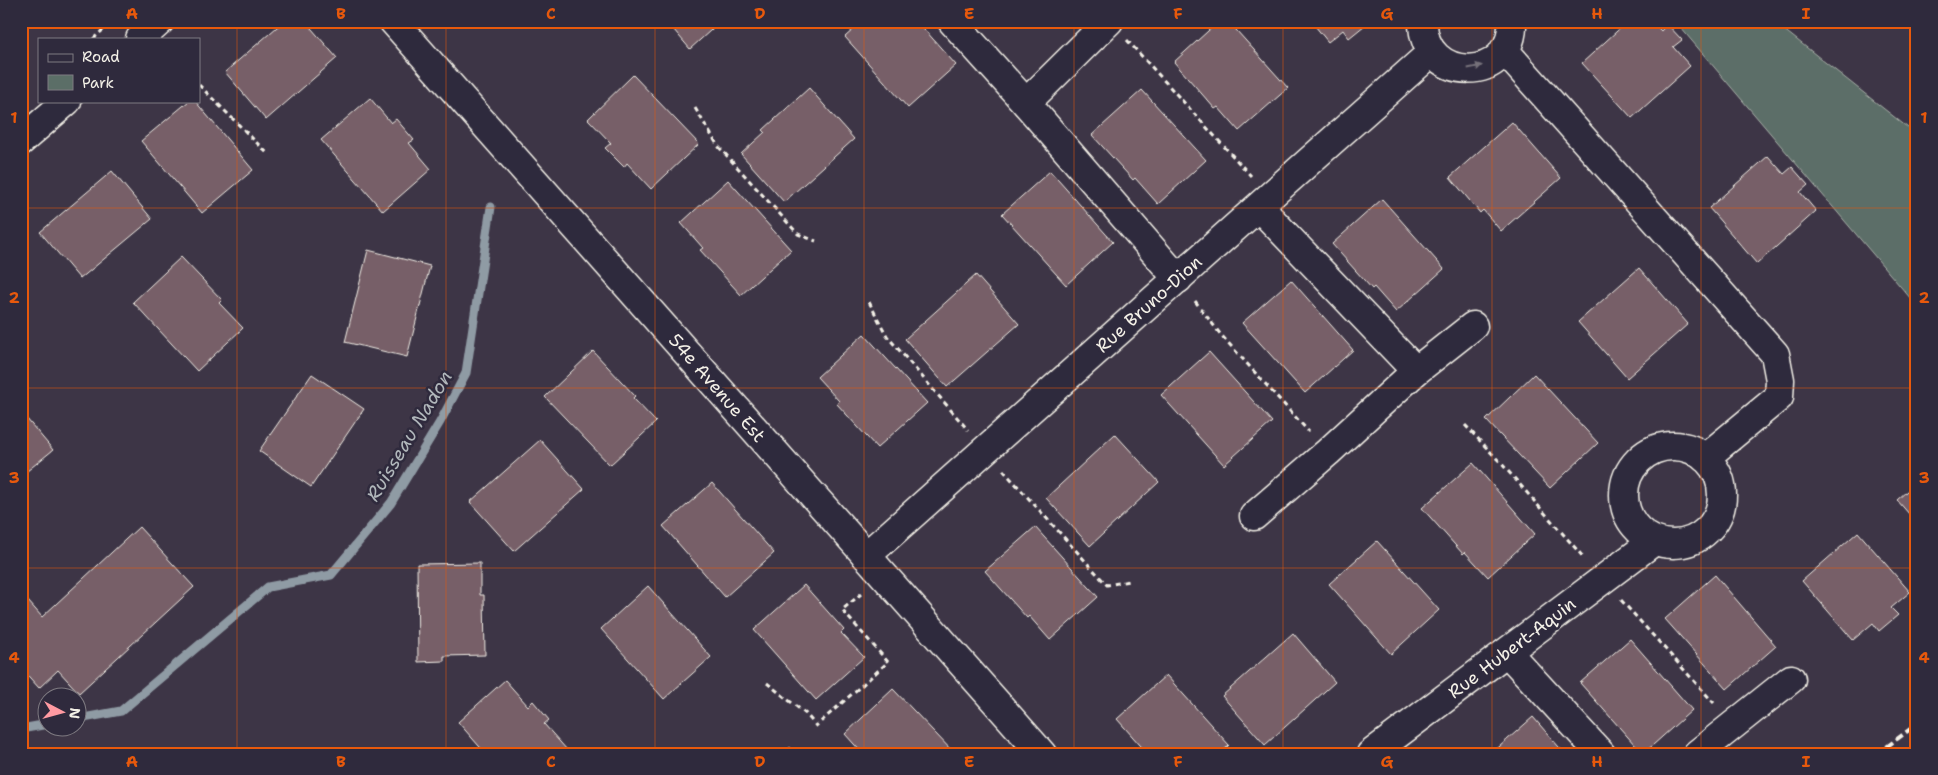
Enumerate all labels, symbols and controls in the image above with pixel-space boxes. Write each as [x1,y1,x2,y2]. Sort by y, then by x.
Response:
text: A [126,3,138,24]
text: B [336,3,346,24]
text: C [546,3,556,24]
text: D [754,3,766,24]
text: E [964,3,974,24]
text: F [1173,3,1183,24]
text: G [1381,3,1394,24]
text: H [1591,3,1603,24]
text: I [1802,3,1811,24]
legend [38,38,200,102]
text: Road [82,47,120,67]
one-way arrow [1467,63,1483,71]
text: Park [82,73,114,93]
text: 1 [10,107,18,128]
text: 1 [1920,107,1928,128]
street label: Rue Bruno-Dion [1091,250,1207,358]
text: 2 [8,287,20,308]
text: 2 [1918,287,1930,308]
street label: 54e Avenue Est [663,329,771,447]
water label: Ruisseau Nadon [360,366,458,506]
text: 3 [8,467,20,488]
text: 3 [1918,467,1930,488]
street label: Rue Hubert-Aquin [1443,592,1581,704]
text: 4 [8,647,20,668]
text: 4 [1918,647,1930,668]
north arrow [38,688,88,738]
text: N [65,707,84,720]
text: A [126,751,138,772]
text: B [336,751,346,772]
text: C [546,751,556,772]
text: D [754,751,766,772]
text: E [964,751,974,772]
text: F [1173,751,1183,772]
text: G [1381,751,1394,772]
text: H [1591,751,1603,772]
text: I [1802,751,1811,772]

